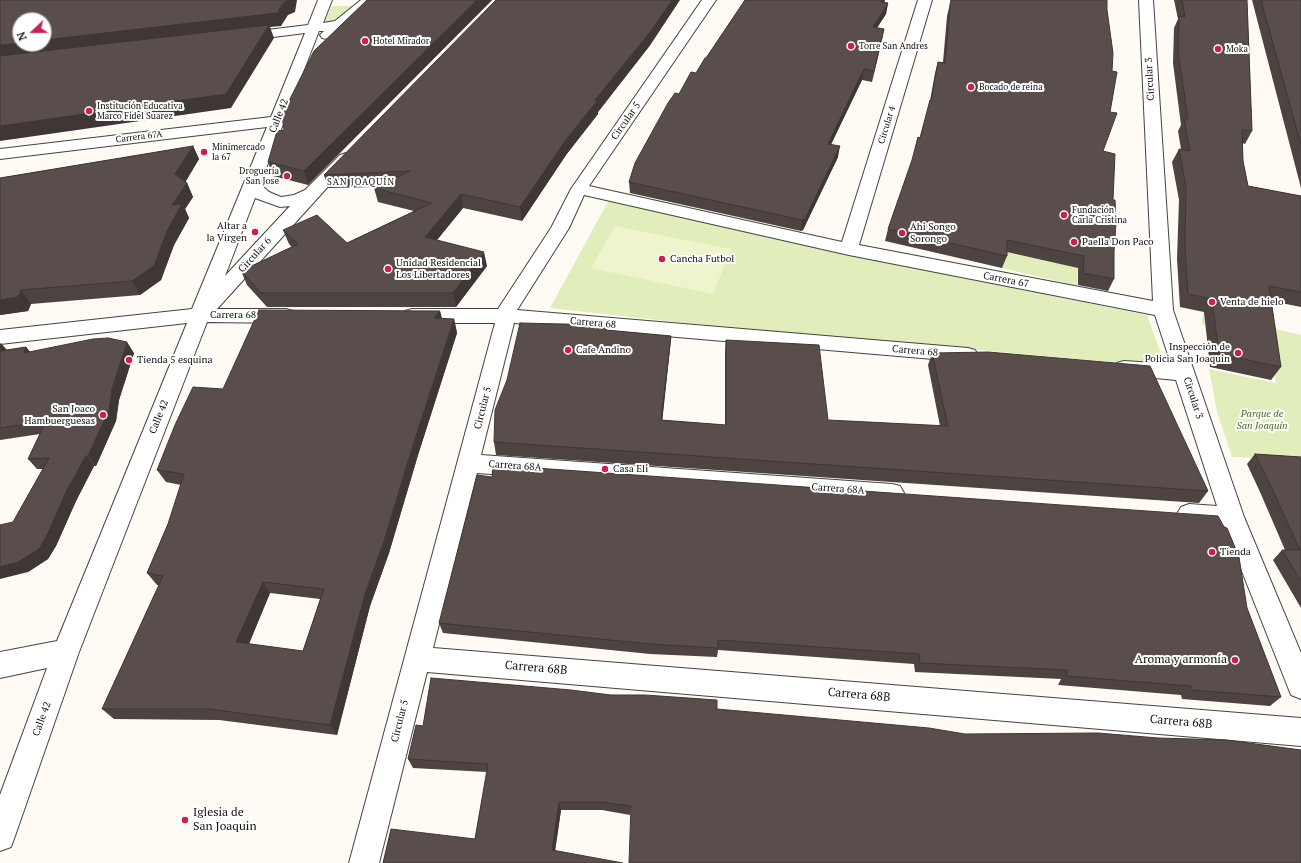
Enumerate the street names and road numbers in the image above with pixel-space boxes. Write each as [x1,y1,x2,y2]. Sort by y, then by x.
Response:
street label: Circular 3 [1143,57,1157,101]
street label: Calle 42 [267,97,291,135]
street label: Circular 5 [609,100,643,142]
street label: Circular 4 [876,105,898,145]
street label: Carrera 67A [115,129,163,145]
street label: Circular 6 [236,235,274,275]
street label: Carrera 67 [982,270,1030,290]
street label: Carrera 68 [210,309,256,321]
street label: Carrera 68 [569,315,617,331]
street label: Carrera 68 [891,343,939,359]
street label: Circular 3 [1181,376,1205,420]
street label: Circular 5 [472,386,494,430]
street label: Calle 42 [147,398,171,436]
street label: Carrera 68A [488,458,542,474]
street label: Carrera 68A [811,481,865,497]
street label: Carrera 68B [504,658,568,678]
street label: Carrera 68B [827,685,891,705]
street label: Circular 5 [389,699,411,743]
street label: Calle 42 [30,700,54,738]
street label: Carrera 68B [1149,712,1213,732]

